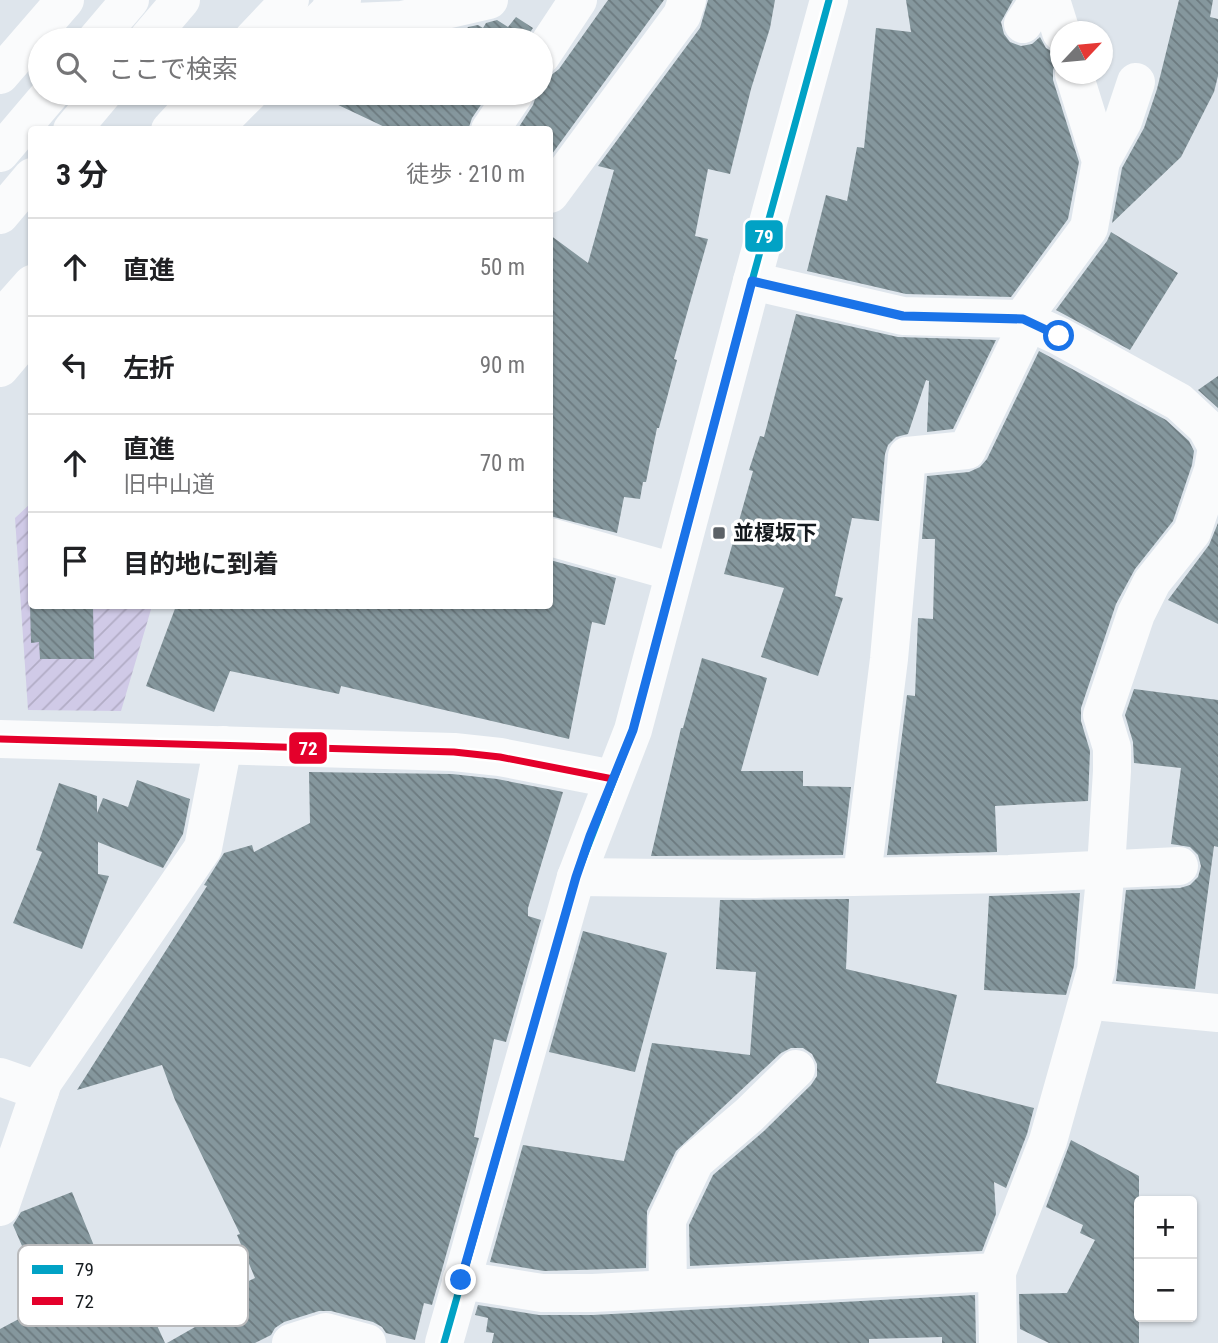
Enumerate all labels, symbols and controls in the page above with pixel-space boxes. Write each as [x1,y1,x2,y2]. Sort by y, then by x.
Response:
north arrow [1050,21,1113,84]
search box [28,28,553,105]
icon: search [52,48,90,86]
text: ここで検索 [108,54,238,84]
text: 3 分 [56,157,108,192]
text: 徒歩 · 210 m [406,161,525,188]
line badge: 79 [744,219,784,253]
text: 79 [754,225,774,248]
icon: ahead [56,248,94,286]
text: 50 m [480,254,525,281]
text: 直進 [123,255,175,285]
route start [1043,320,1074,351]
icon: left [56,346,94,384]
text: 90 m [480,352,525,379]
text: 左折 [123,353,175,383]
text: 直進 [123,434,175,464]
icon: ahead [56,444,94,482]
text: 70 m [480,450,525,477]
text: 旧中山道 [123,471,215,498]
place label: 並榎坂下 [733,521,817,545]
marker: 並榎坂下 [711,525,727,541]
icon: arrive [56,542,94,580]
text: 目的地に到着 [123,549,279,579]
line badge: 72 [288,731,328,765]
text: 72 [298,737,318,760]
map controls [1134,1196,1197,1322]
button: + [1134,1196,1197,1259]
legend [18,1245,248,1326]
text: 79 [75,1258,94,1281]
button: − [1134,1259,1197,1322]
route end [445,1264,476,1295]
text: 72 [75,1290,94,1313]

